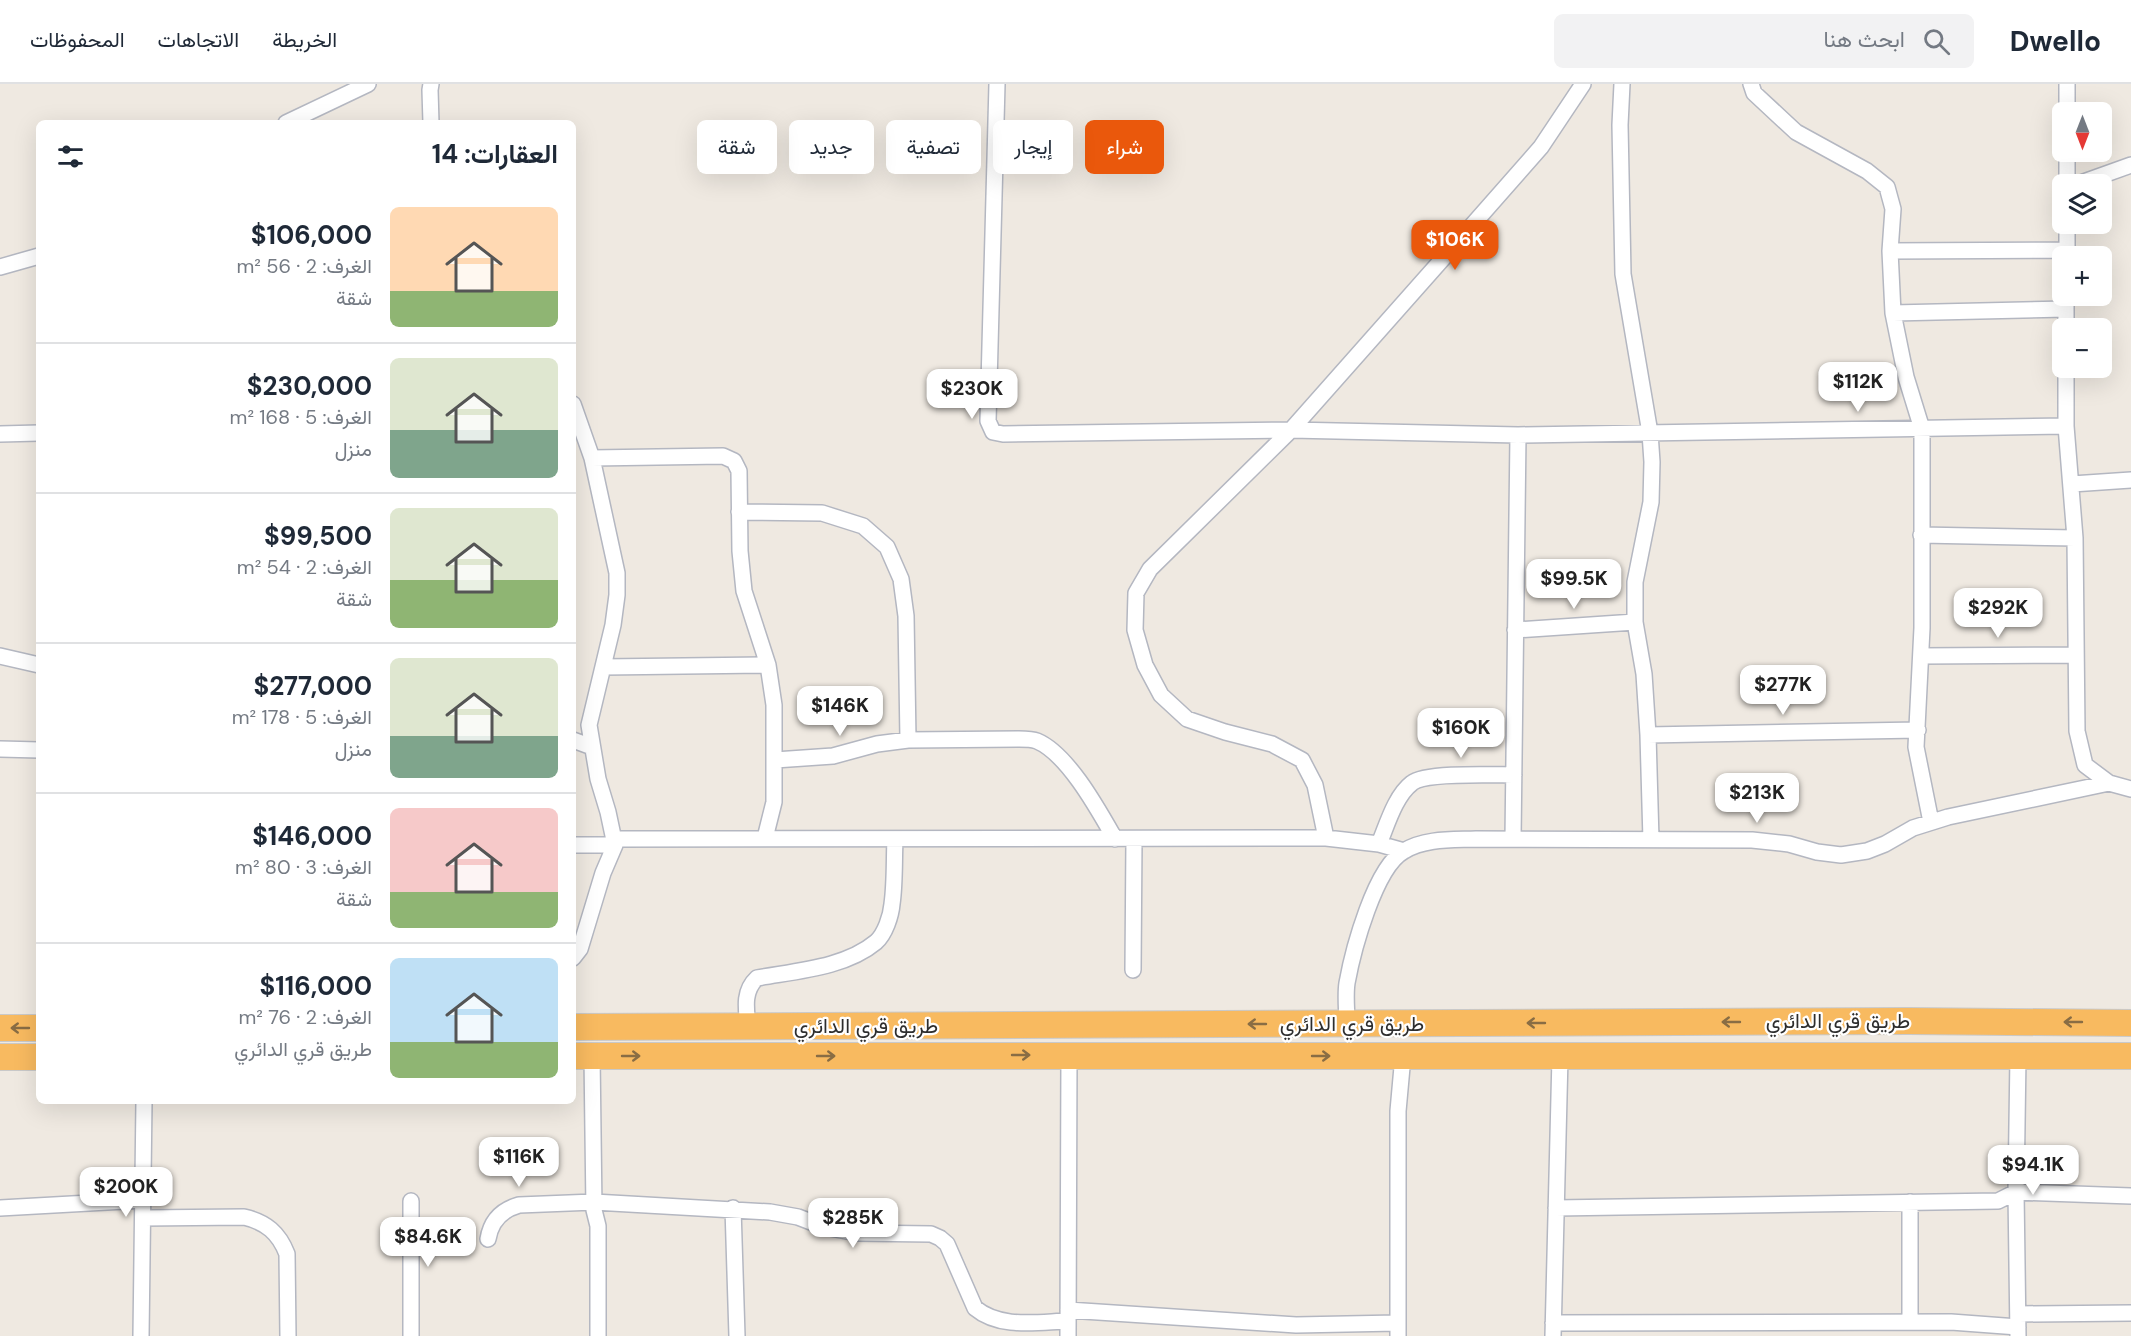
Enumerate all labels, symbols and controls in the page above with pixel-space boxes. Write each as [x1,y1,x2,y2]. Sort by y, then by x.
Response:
search box [1554,14,1974,68]
text: Dwello [2010,23,2101,60]
text: ابحث هنا [1823,25,1905,54]
icon: search [1920,25,1953,58]
text: المحفوظات [30,26,125,54]
text: الاتجاهات [158,26,239,54]
text: الخريطة [272,26,337,54]
north arrow [2052,102,2112,162]
map controls [2052,102,2112,378]
chip: شقة [697,120,777,174]
chip: جديد [789,120,874,174]
chip: تصفية [886,120,981,174]
chip: إيجار [993,120,1073,174]
chip: شراء [1085,120,1164,174]
text: العقارات: 14 [432,137,558,171]
icon: filters [54,140,87,173]
button: layers [2052,174,2112,234]
text: $106,000 [251,218,372,252]
pin: $106K [1413,220,1497,271]
text: $106K [1425,226,1485,252]
icon: home [438,231,510,303]
button: + [2052,246,2112,306]
text: الغرف: 2 · 56 m² [236,253,372,279]
text: شقة [336,285,372,311]
button: − [2052,318,2112,378]
pin: $112K [1816,362,1900,413]
text: $112K [1832,368,1884,394]
text: $230,000 [247,369,372,403]
pin: $230K [930,369,1014,420]
text: $230K [941,375,1003,401]
icon: home [438,382,510,454]
text: الغرف: 5 · 168 m² [230,404,372,430]
text: منزل [335,436,372,462]
text: $99,500 [264,519,372,553]
icon: home [438,532,510,604]
text: الغرف: 2 · 54 m² [237,554,372,580]
pin: $99.5K [1525,559,1623,610]
text: $99.5K [1540,565,1608,591]
text: شقة [336,586,372,612]
pin: $292K [1956,588,2040,639]
text: $292K [1968,594,2028,620]
pin: $277K [1741,665,1825,716]
text: $277,000 [254,669,372,703]
text: $277K [1754,671,1812,697]
icon: home [438,682,510,754]
pin: $146K [798,686,882,737]
text: $146K [811,692,869,718]
text: الغرف: 5 · 178 m² [232,704,372,730]
pin: $160K [1419,708,1503,759]
text: $160K [1431,714,1491,740]
text: منزل [335,736,372,762]
pin: $213K [1715,773,1799,824]
text: $213K [1729,779,1785,805]
text: $146,000 [252,819,372,853]
icon: home [438,832,510,904]
text: الغرف: 3 · 80 m² [235,854,372,880]
text: شقة [336,886,372,912]
text: $116,000 [260,969,372,1003]
icon: home [438,982,510,1054]
text: الغرف: 2 · 76 m² [238,1004,372,1030]
street label: طريق قري الدائري [1766,1007,1910,1038]
street label: طريق قري الدائري [1280,1010,1424,1041]
street label: طريق قري الدائري [794,1012,938,1043]
one-way arrow [1721,1016,1741,1028]
one-way arrow [2063,1016,2083,1028]
one-way arrow [1526,1017,1546,1029]
one-way arrow [1247,1018,1267,1030]
one-way arrow [10,1022,30,1034]
text: طريق قري الدائري [234,1036,372,1062]
one-way arrow [1011,1049,1031,1061]
one-way arrow [621,1050,641,1062]
one-way arrow [816,1050,836,1062]
one-way arrow [1311,1050,1331,1062]
pin: $116K [477,1137,561,1188]
text: $116K [493,1143,545,1169]
pin: $94.1K [1984,1145,2082,1196]
text: $94.1K [2002,1151,2064,1177]
pin: $200K [84,1167,168,1218]
text: $200K [94,1173,158,1199]
pin: $285K [811,1198,895,1249]
text: $285K [822,1204,884,1230]
pin: $84.6K [379,1217,477,1268]
text: $84.6K [394,1223,462,1249]

